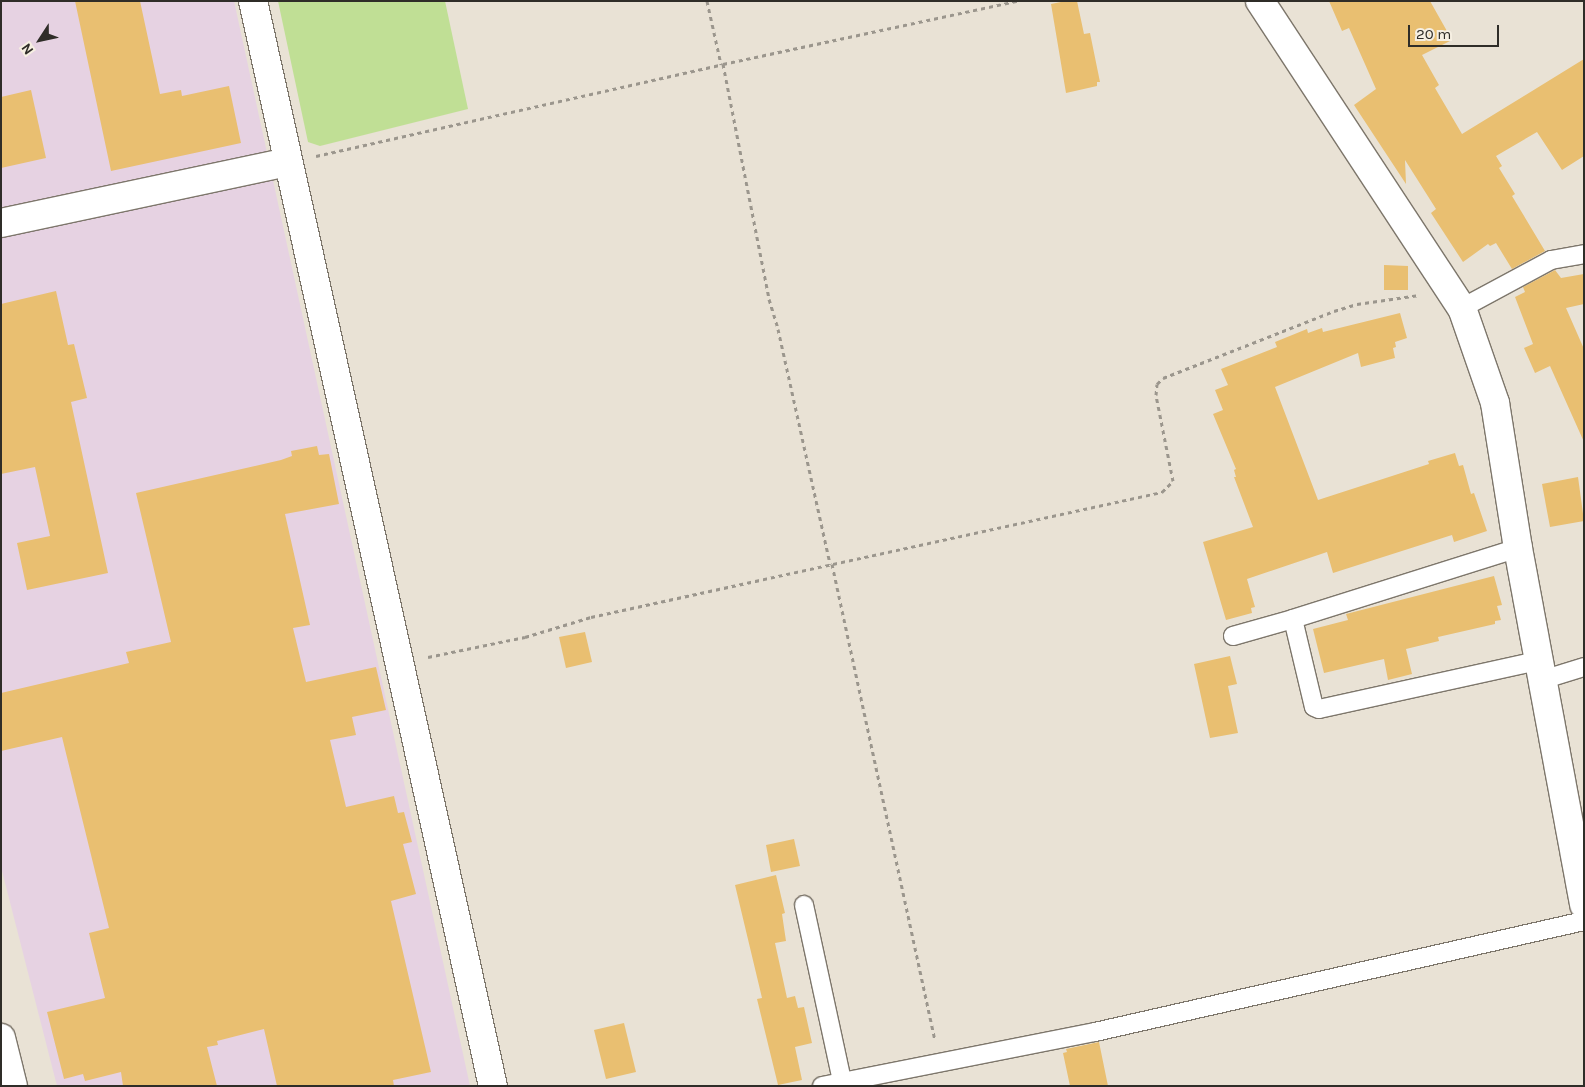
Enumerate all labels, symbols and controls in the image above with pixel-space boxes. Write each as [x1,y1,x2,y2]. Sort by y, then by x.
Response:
north arrow [15,15,65,65]
scale bar [1410,15,1501,47]
text: 20 m [1416,25,1451,43]
text: N [17,40,37,58]

